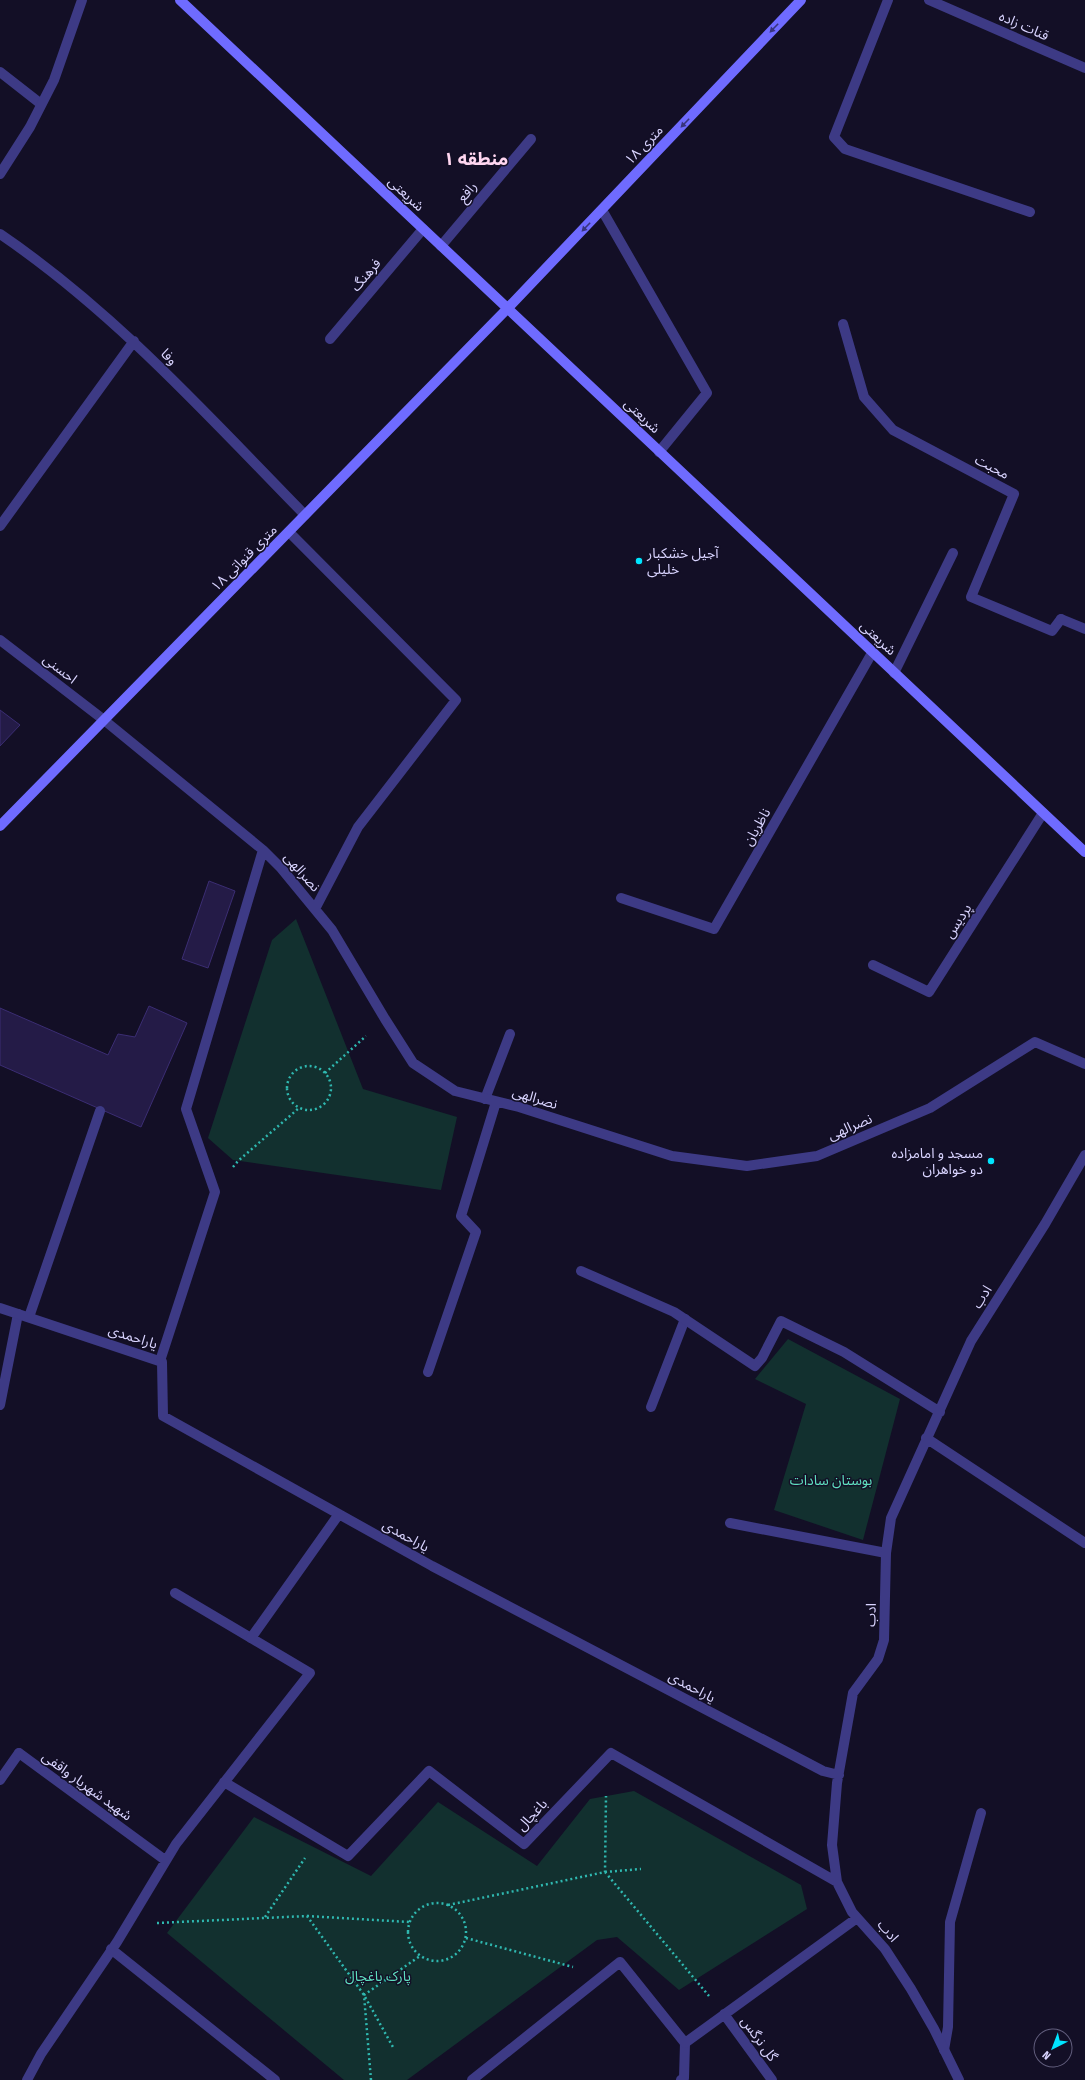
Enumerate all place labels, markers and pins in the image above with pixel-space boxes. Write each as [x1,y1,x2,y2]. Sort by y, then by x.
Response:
place label: آجیل خشکبار خلیلی [646,545,719,578]
marker: آجیل خشکبار خلیلی [634,556,644,566]
place label: مسجد و امامزاده دو خواهران [892,1145,983,1178]
marker: مسجد و امامزاده دو خواهران [986,1156,996,1166]

